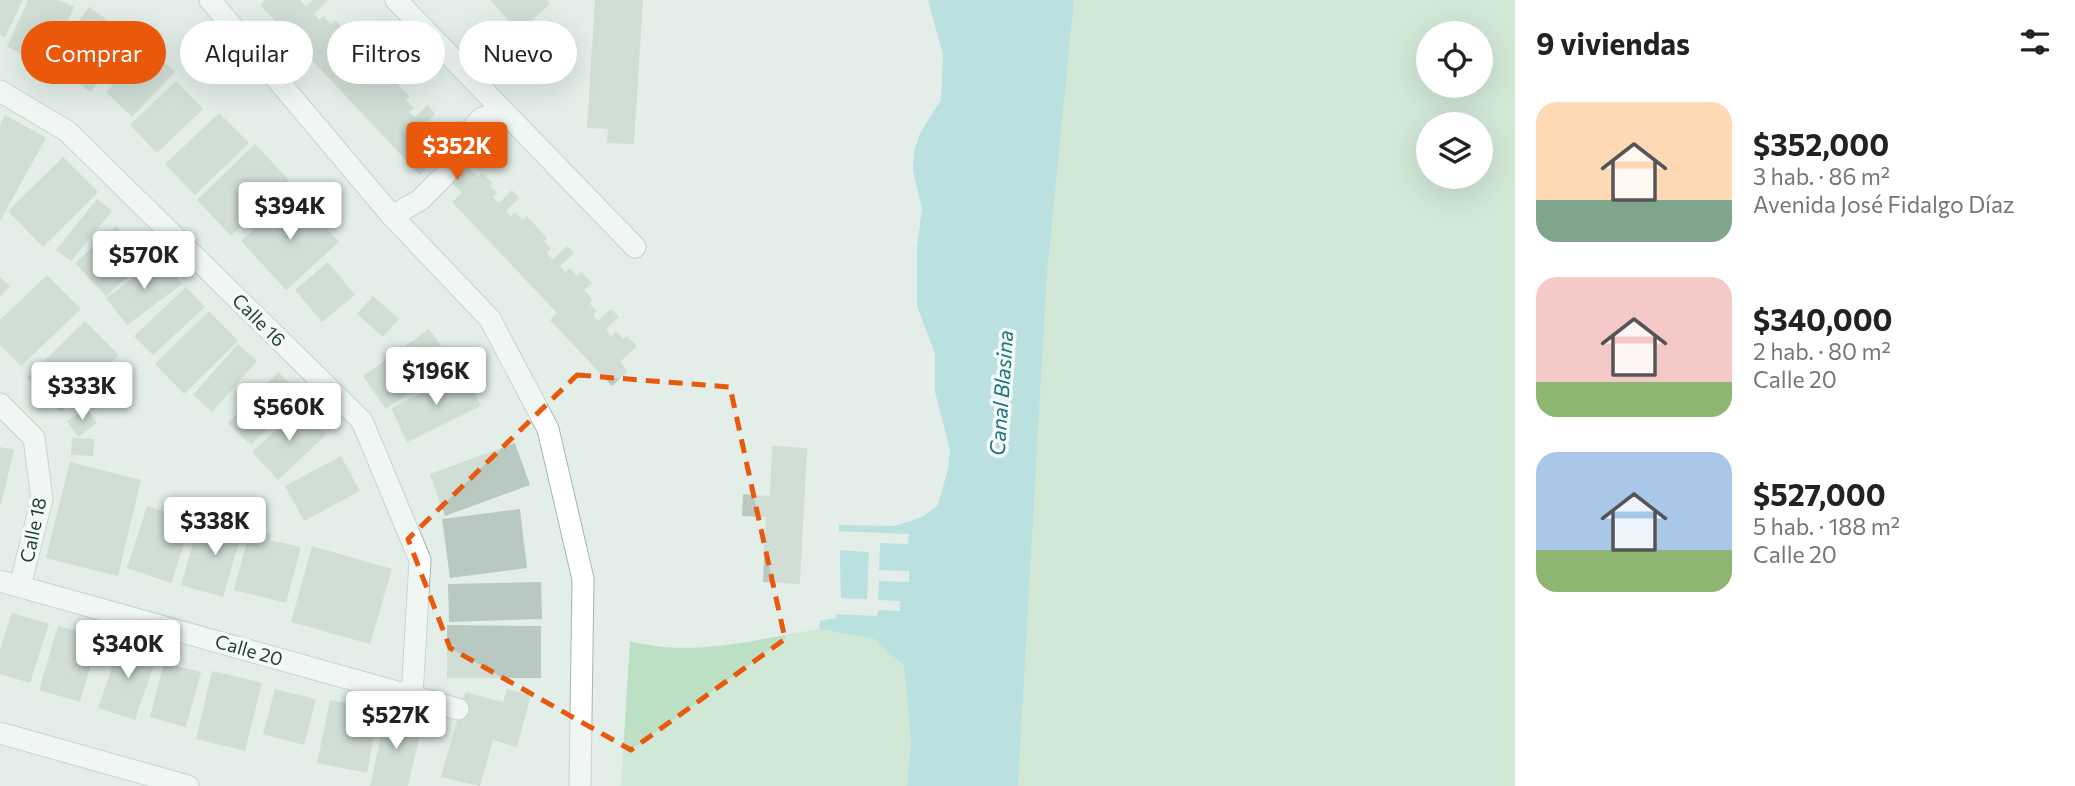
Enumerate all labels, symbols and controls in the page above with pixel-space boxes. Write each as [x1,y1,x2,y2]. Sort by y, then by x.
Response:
chip: Comprar [21,21,166,84]
chip: Alquilar [180,21,313,84]
chip: Filtros [327,21,445,84]
chip: Nuevo [459,21,577,84]
map controls [1416,21,1493,189]
button: locate [1416,21,1493,98]
icon: filters [2016,23,2054,61]
text: 9 viviendas [1536,24,1690,61]
button: layers [1416,112,1493,189]
pin: $352K [408,122,506,182]
text: $352,000 [1753,125,1889,162]
icon: home [1592,130,1676,214]
text: $352K [422,131,492,159]
text: 3 hab. · 86 m² [1753,162,1890,190]
pin: $394K [241,182,339,242]
text: Avenida José Fidalgo Díaz [1753,190,2014,218]
text: $394K [255,191,325,219]
pin: $570K [95,232,193,291]
text: $570K [109,240,179,268]
street label: Calle 16 [228,288,291,351]
text: $340,000 [1753,300,1893,337]
icon: home [1592,305,1676,389]
water label: Canal Blasina [984,329,1017,456]
text: 2 hab. · 80 m² [1753,337,1891,365]
pin: $196K [387,348,485,407]
text: $196K [402,356,470,384]
pin: $333K [33,362,131,422]
text: Calle 20 [1753,365,1837,393]
text: $333K [47,371,117,399]
pin: $560K [240,384,338,443]
text: $560K [253,392,325,420]
text: $527,000 [1753,475,1886,512]
icon: home [1592,480,1676,564]
street label: Calle 18 [14,495,51,565]
pin: $338K [166,498,264,557]
text: $338K [180,506,250,534]
text: 5 hab. · 188 m² [1753,512,1900,540]
text: Calle 20 [1753,540,1837,568]
pin: $340K [79,620,177,680]
text: $340K [92,629,164,657]
street label: Calle 20 [213,629,286,670]
pin: $527K [347,692,445,751]
text: $527K [362,700,430,728]

